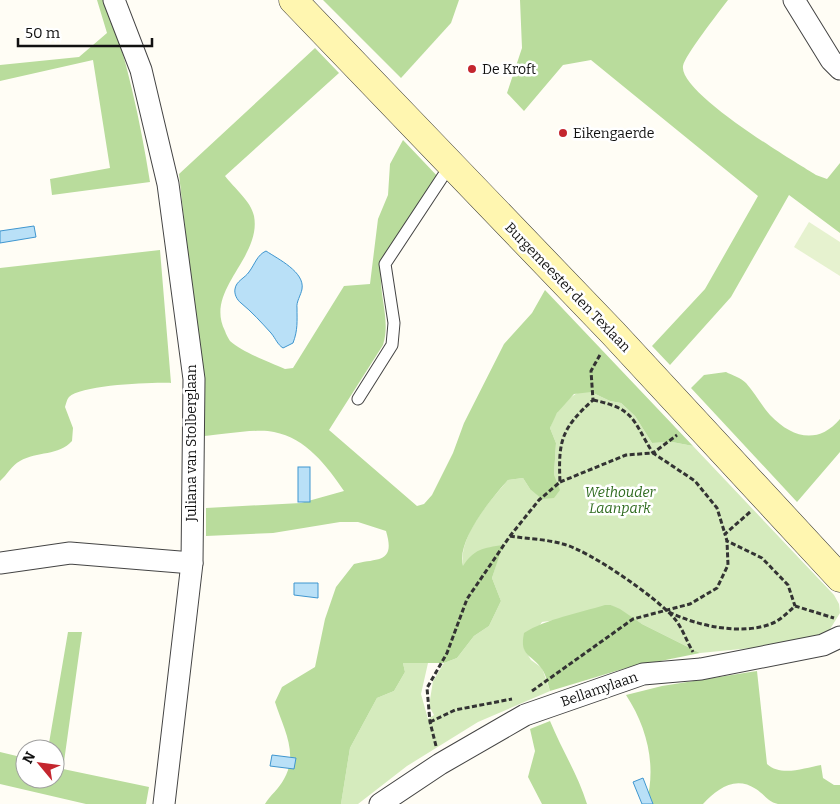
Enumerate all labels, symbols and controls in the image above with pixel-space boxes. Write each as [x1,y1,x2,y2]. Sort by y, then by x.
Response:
scale bar [18,15,151,47]
text: 50 m [25,24,61,42]
place label: De Kroft [482,61,536,78]
marker: De Kroft [466,63,478,75]
place label: Eikengaerde [573,125,655,142]
marker: Eikengaerde [557,127,569,139]
street label: Burgemeester den Texlaan [501,219,634,356]
street label: Juliana van Stolberglaan [183,364,200,523]
park label: Wethouder Laanpark [585,484,656,517]
street label: Bellamylaan [558,668,640,711]
north arrow [15,739,65,789]
text: N [19,749,39,767]

